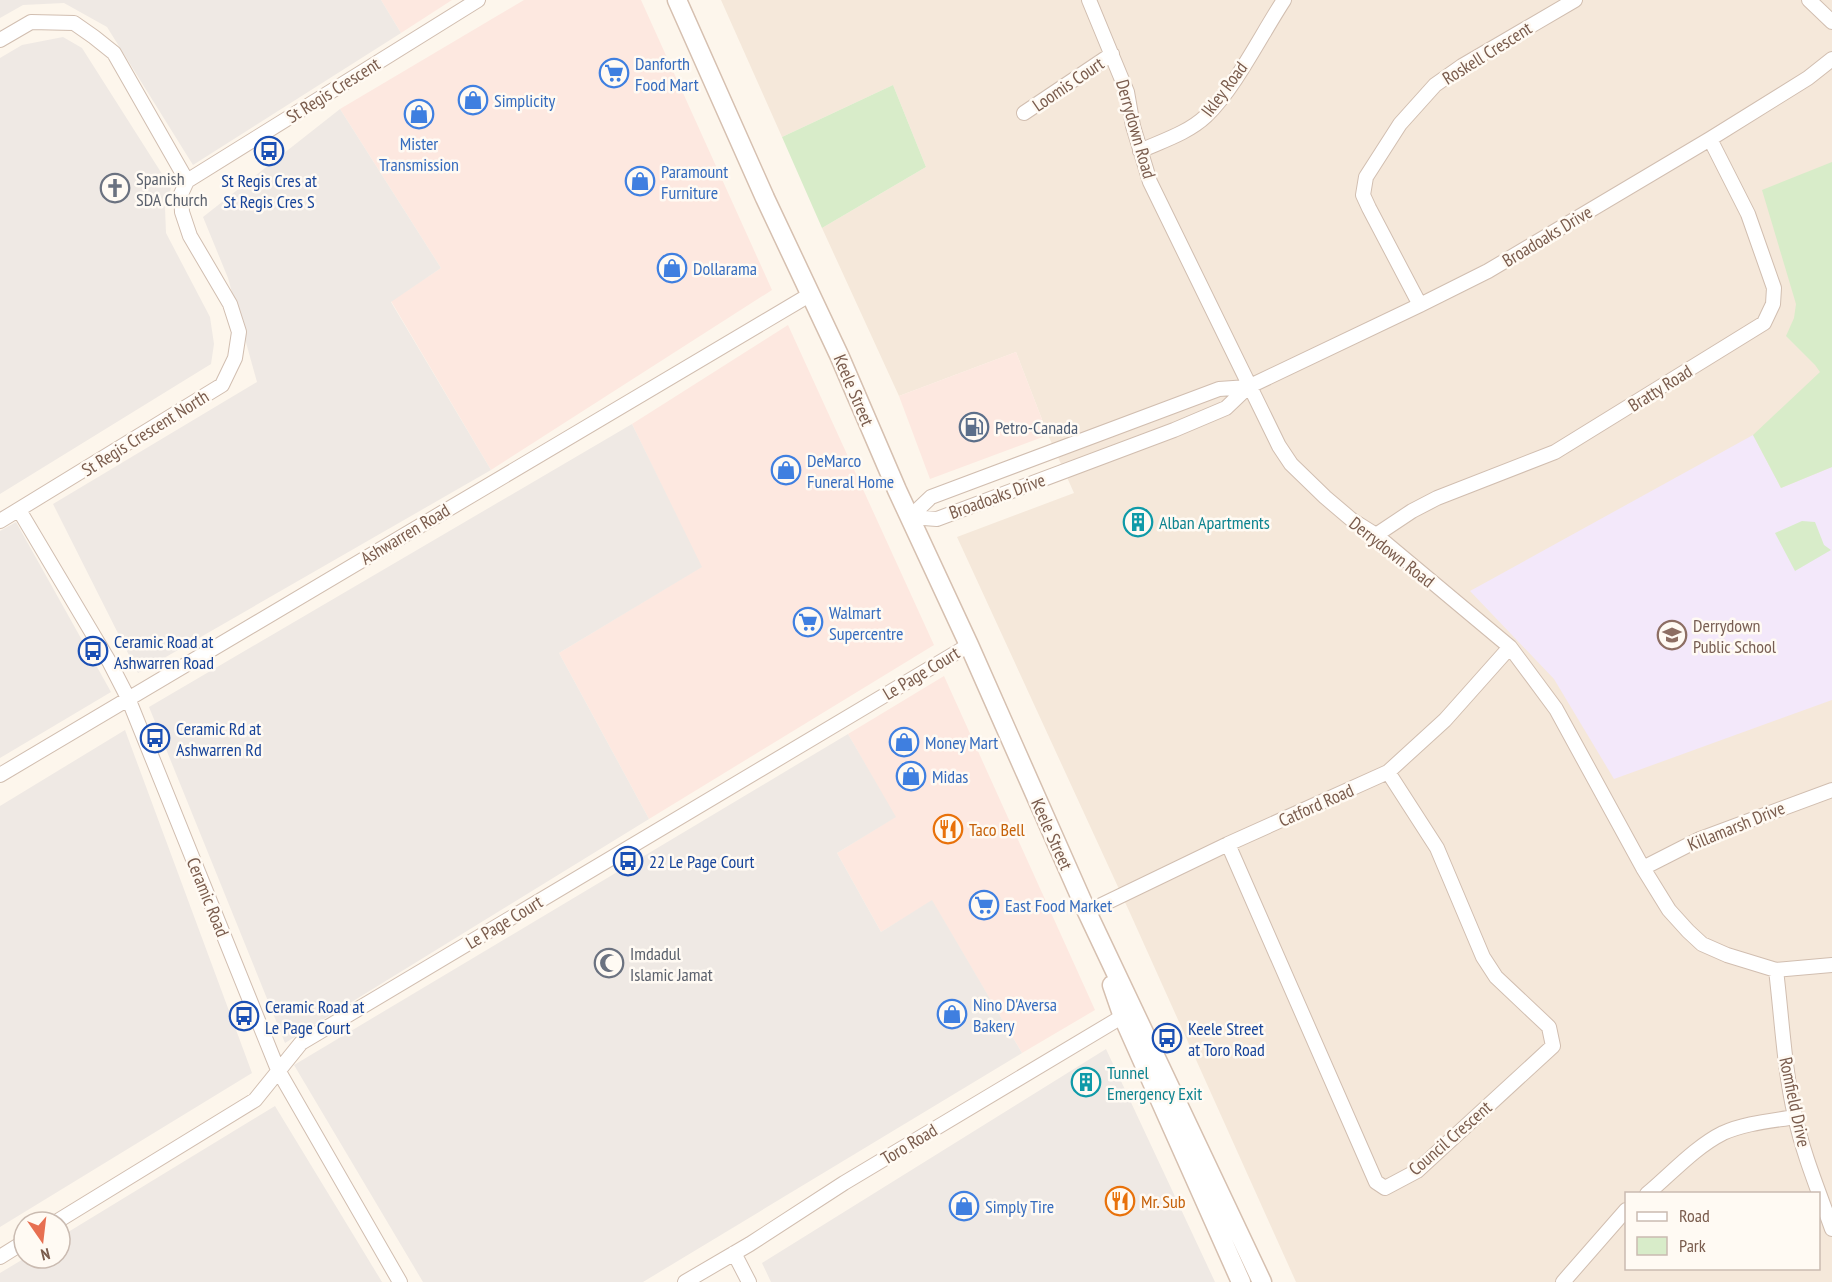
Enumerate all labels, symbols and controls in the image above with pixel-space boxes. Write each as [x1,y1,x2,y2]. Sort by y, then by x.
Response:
street label: Roskell Crescent [1438,16,1536,90]
street label: St Regis Crescent [282,52,384,128]
place label: Danforth Food Mart [635,52,699,96]
street label: Loomis Court [1028,52,1108,116]
supermarket icon: Danforth Food Mart [598,57,630,89]
street label: Ikley Road [1196,57,1252,121]
street label: Derrydown Road [1111,77,1161,181]
shop icon: Simplicity [457,84,489,116]
place label: Simplicity [494,89,555,112]
shop icon: Mister Transmission [403,98,435,130]
place label: Mister Transmission [379,132,459,176]
bus stop icon: St Regis Cres at St Regis Cres S [253,135,285,167]
place label: Paramount Furniture [661,160,728,204]
shop icon: Paramount Furniture [624,165,656,197]
place label: Spanish SDA Church [136,167,208,211]
place label: St Regis Cres at St Regis Cres S [221,169,317,213]
church icon: Spanish SDA Church [99,172,131,204]
street label: Broadoaks Drive [1498,200,1596,272]
shop icon: Dollarama [656,252,688,284]
place label: Dollarama [693,257,757,280]
street label: Keele Street [829,351,879,429]
street label: Bratty Road [1624,359,1696,417]
street label: St Regis Crescent North [77,385,213,481]
fuel station icon: Petro-Canada [958,411,990,443]
place label: Petro-Canada [995,416,1078,439]
place label: DeMarco Funeral Home [807,449,894,493]
shop icon: DeMarco Funeral Home [770,454,802,486]
street label: Broadoaks Drive [946,468,1048,524]
street label: Ashwarren Road [356,498,454,570]
building icon: Alban Apartments [1122,506,1154,538]
place label: Alban Apartments [1159,511,1270,534]
street label: Derrydown Road [1345,512,1439,592]
place label: Walmart Supercentre [829,601,903,645]
supermarket icon: Walmart Supercentre [792,606,824,638]
place label: Derrydown Public School [1693,614,1777,658]
school or university icon: Derrydown Public School [1656,619,1688,651]
place label: Ceramic Road at Ashwarren Road [114,630,214,674]
bus stop icon: Ceramic Road at Ashwarren Road [77,635,109,667]
street label: Le Page Court [878,641,964,705]
place label: Ceramic Rd at Ashwarren Rd [176,717,262,761]
bus stop icon: Ceramic Rd at Ashwarren Rd [139,722,171,754]
shop icon: Money Mart [888,726,920,758]
place label: Money Mart [925,731,998,754]
shop icon: Midas [895,760,927,792]
place label: Midas [932,765,968,788]
street label: Catford Road [1275,778,1357,832]
street label: Keele Street [1026,795,1078,873]
street label: Killamarsh Drive [1684,796,1788,856]
restaurant icon: Taco Bell [932,813,964,845]
place label: Taco Bell [969,818,1026,841]
bus stop icon: 22 Le Page Court [612,845,644,877]
place label: 22 Le Page Court [649,850,754,873]
street label: Ceramic Road [182,854,234,940]
supermarket icon: East Food Market [968,889,1000,921]
street label: Le Page Court [461,890,547,954]
place label: East Food Market [1005,894,1112,917]
place label: Imdadul Islamic Jamat [630,942,713,986]
mosque icon: Imdadul Islamic Jamat [593,947,625,979]
place label: Nino D'Aversa Bakery [973,993,1057,1037]
place label: Ceramic Road at Le Page Court [265,995,365,1039]
shop icon: Nino D'Aversa Bakery [936,998,968,1030]
bus stop icon: Ceramic Road at Le Page Court [228,1000,260,1032]
place label: Keele Street at Toro Road [1188,1017,1265,1061]
bus stop icon: Keele Street at Toro Road [1151,1022,1183,1054]
street label: Romfield Drive [1774,1055,1816,1149]
place label: Tunnel Emergency Exit [1107,1061,1202,1105]
building icon: Tunnel Emergency Exit [1070,1066,1102,1098]
street label: Council Crescent [1404,1096,1496,1180]
street label: Toro Road [877,1118,941,1170]
restaurant icon: Mr. Sub [1104,1185,1136,1217]
shop icon: Simply Tire [948,1190,980,1222]
place label: Mr. Sub [1141,1190,1186,1213]
legend [1625,1192,1820,1270]
place label: Simply Tire [985,1195,1054,1218]
text: Road [1679,1204,1710,1227]
north arrow [12,1210,72,1270]
text: Park [1679,1234,1706,1257]
text: N [39,1244,52,1265]

